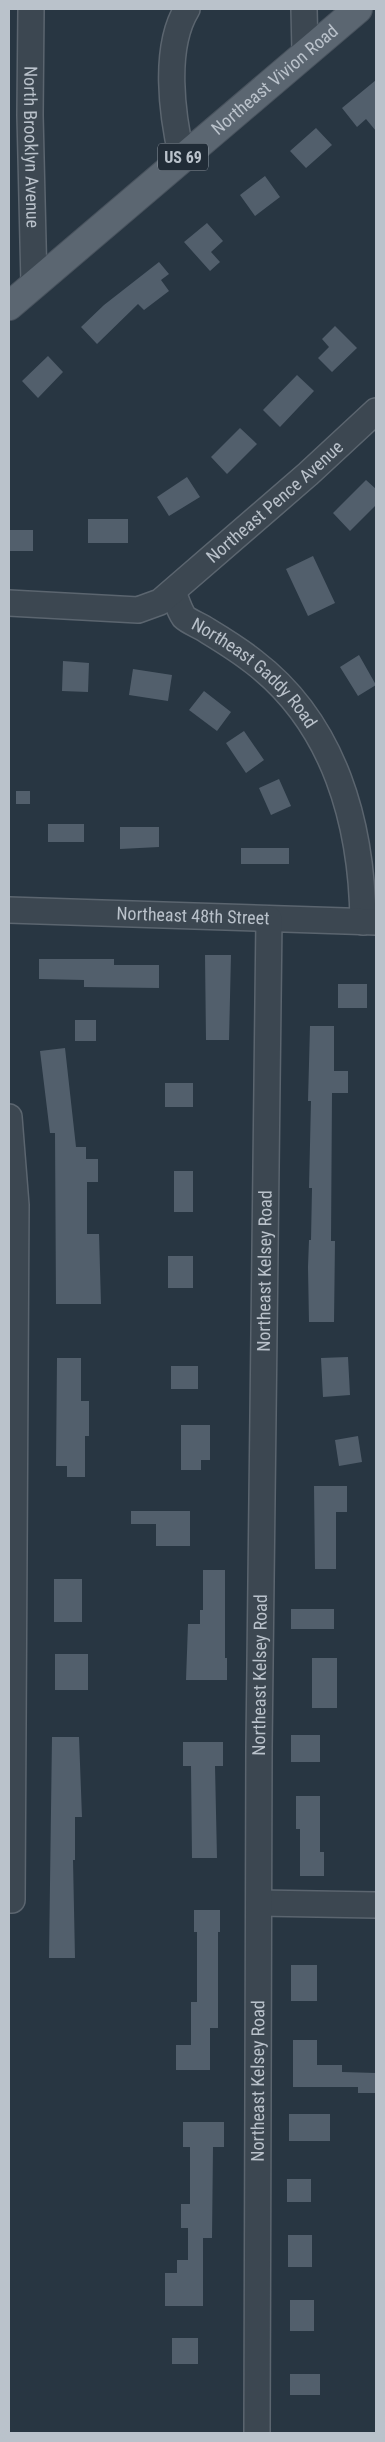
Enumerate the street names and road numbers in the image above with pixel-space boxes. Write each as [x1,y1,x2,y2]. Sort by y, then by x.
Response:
street label: Northeast Vivion Road [207,20,342,139]
street label: North Brooklyn Avenue [20,66,44,228]
road number: US 69 [158,144,208,170]
street label: Northeast Pence Avenue [202,436,347,567]
street label: Northeast Gaddy Road [188,613,322,732]
street label: Northeast 48th Street [116,903,270,929]
street label: Northeast Kelsey Road [253,1190,276,1352]
street label: Northeast Kelsey Road [248,1594,271,1756]
street label: Northeast Kelsey Road [247,2000,268,2162]

